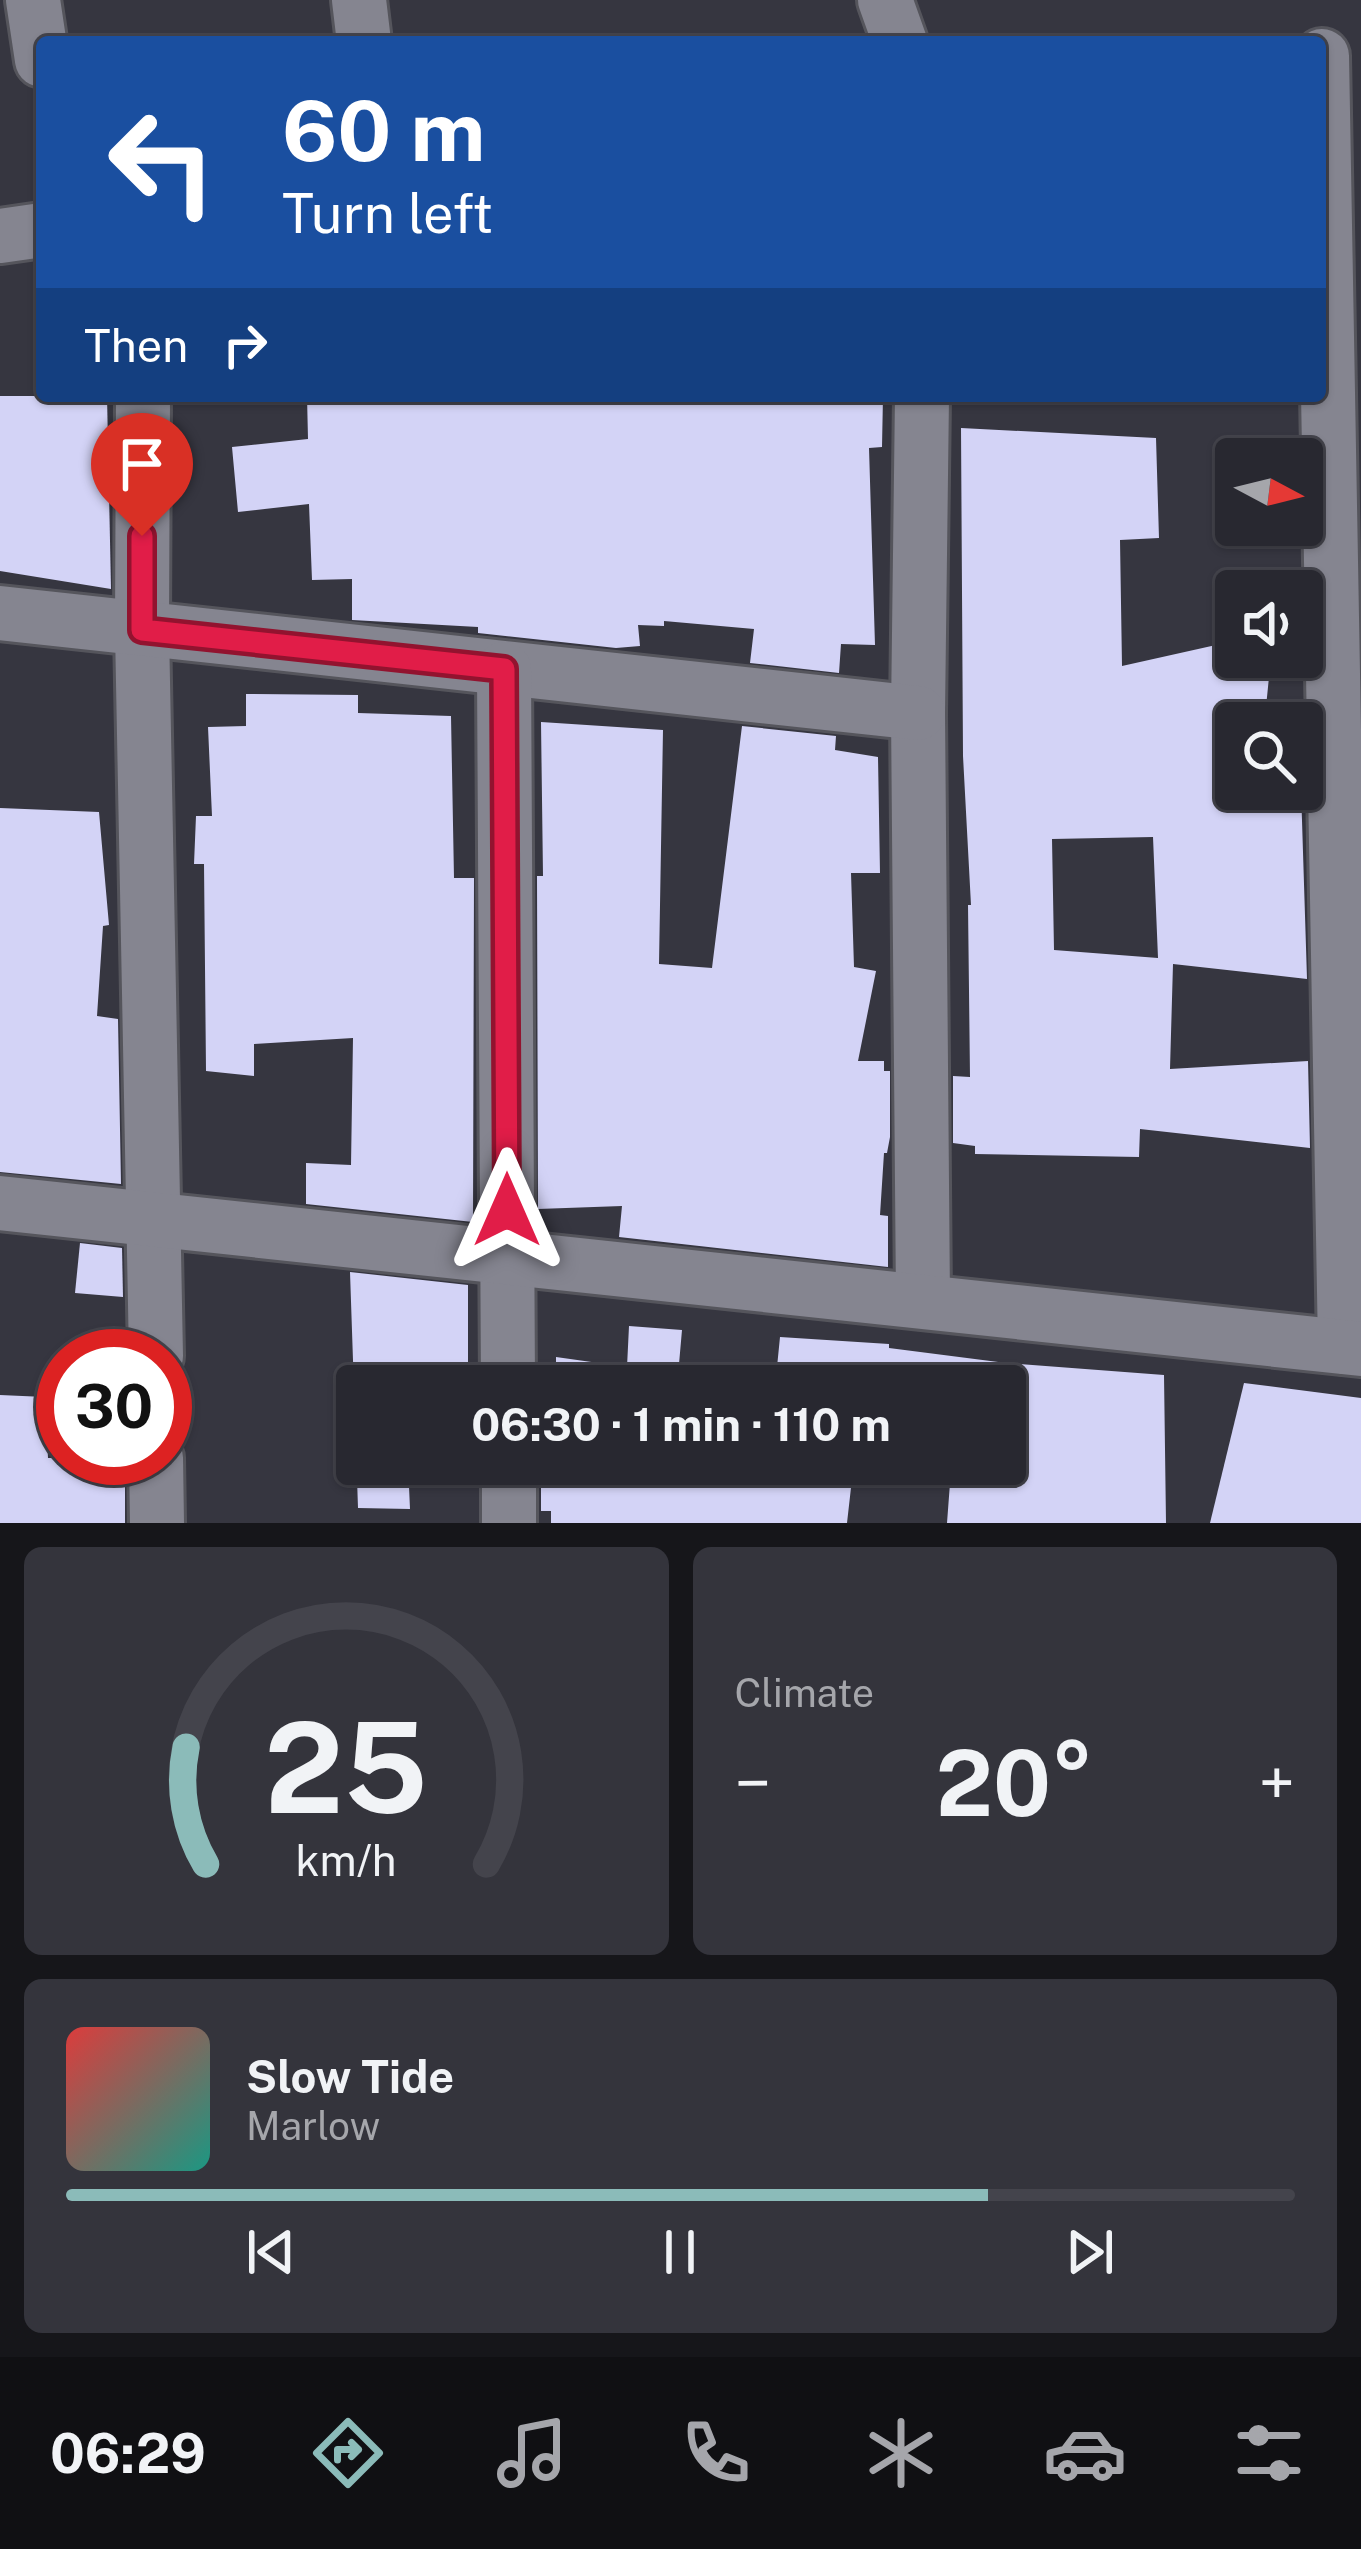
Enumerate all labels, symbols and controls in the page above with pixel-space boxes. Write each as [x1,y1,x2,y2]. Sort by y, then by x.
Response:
text: 60 m [282,81,486,180]
icon: left [84,84,240,240]
text: Turn left [282,182,493,245]
icon: right [212,312,278,378]
text: Then [84,319,188,372]
pin [91,413,193,536]
icon: arrive [109,431,175,497]
north arrow [1215,438,1323,546]
map controls [1215,438,1323,810]
button: sound [1215,570,1323,678]
button: search [1215,702,1323,810]
position arrow [444,1147,570,1273]
speed limit sign: 30 [36,1329,192,1485]
text: 06:30 · 1 min · 110 m [471,1398,891,1451]
text: Climate [735,1670,874,1716]
text: 25 [265,1694,428,1841]
text: 20° [936,1730,1094,1836]
text: − [735,1744,771,1822]
text: + [1258,1744,1295,1822]
text: km/h [296,1835,397,1886]
text: Slow Tide [246,2050,454,2103]
text: Marlow [246,2103,380,2149]
icon: previous [238,2219,304,2285]
icon: pause [647,2219,713,2285]
icon: next [1057,2219,1123,2285]
icon: directions [306,2411,390,2495]
icon: music [490,2411,574,2495]
icon: phone [674,2411,758,2495]
icon: climate [859,2411,943,2495]
icon: car [1043,2411,1127,2495]
icon: filters [1227,2411,1311,2495]
text: 06:29 [50,2422,206,2485]

